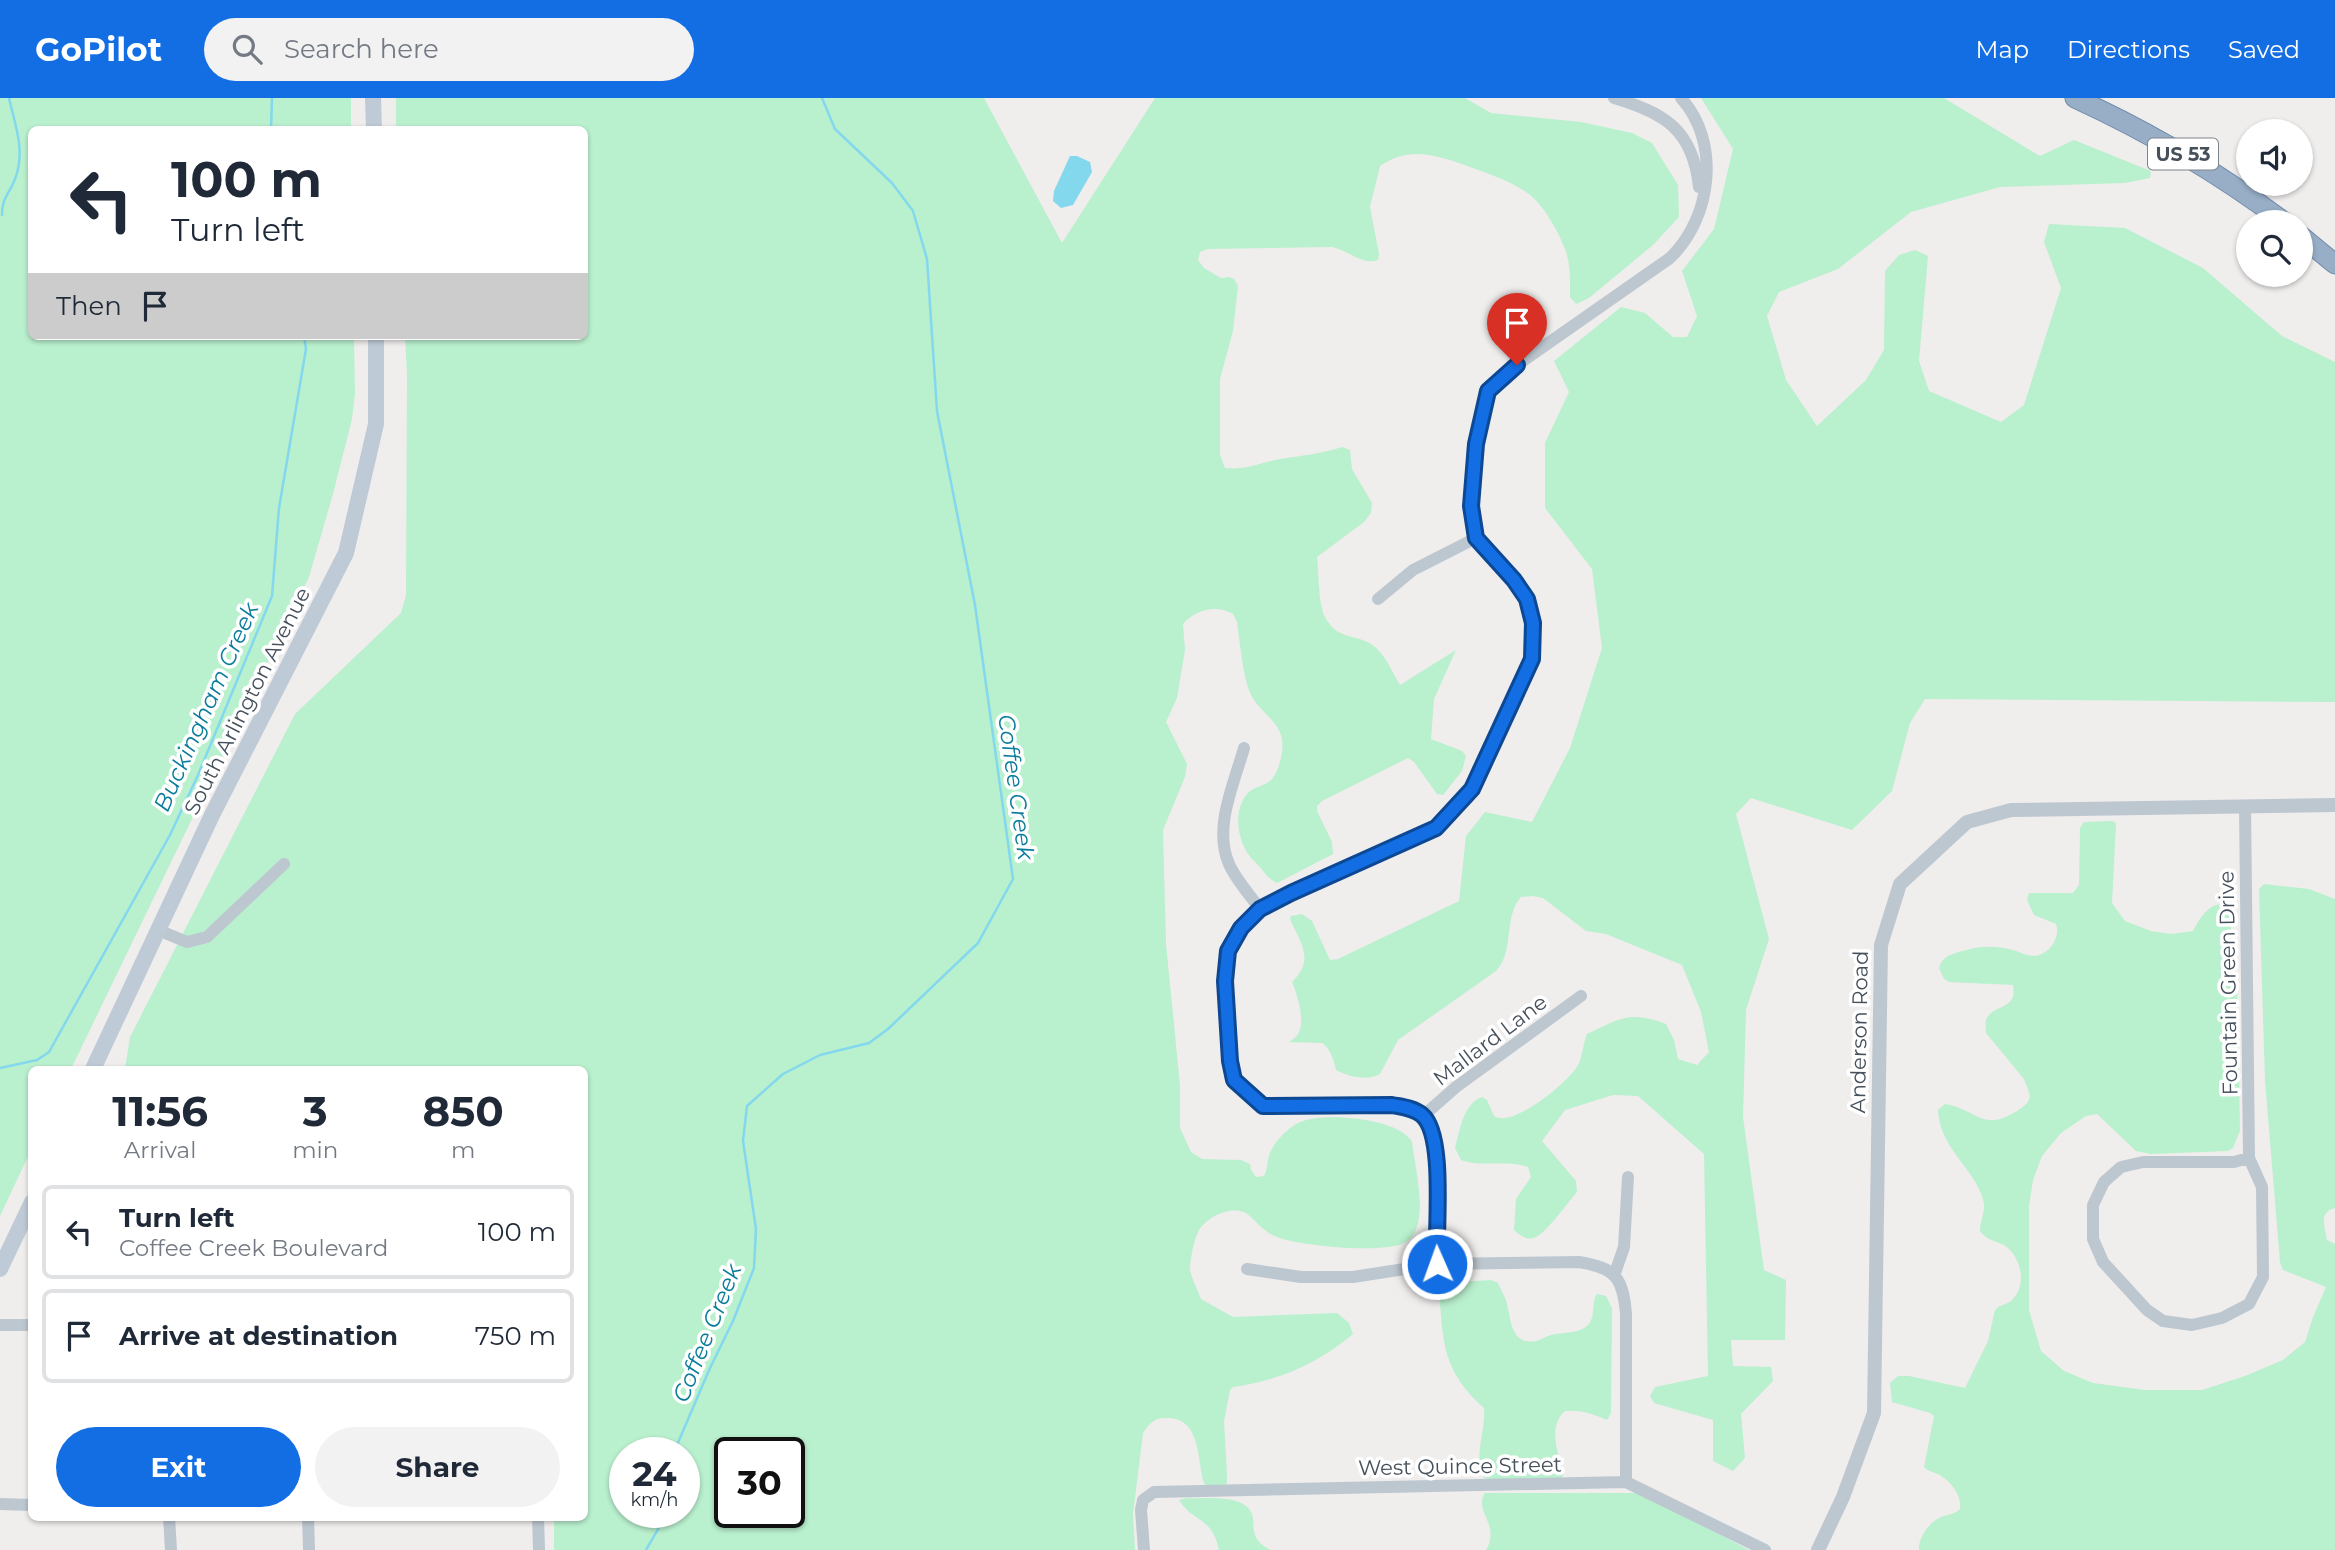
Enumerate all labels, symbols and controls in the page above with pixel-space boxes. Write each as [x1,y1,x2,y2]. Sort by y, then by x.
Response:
search box [204,18,694,81]
text: GoPilot [35,29,162,69]
icon: search [228,30,266,68]
text: Search here [284,33,439,65]
text: Map [1976,35,2029,64]
text: Directions [2067,35,2190,64]
text: Saved [2228,35,2300,64]
map controls [2236,119,2313,287]
button: sound [2236,119,2313,196]
road number: US 53 [2148,138,2218,170]
text: 100 m [171,150,322,209]
icon: left [56,154,147,245]
text: Turn left [171,210,305,249]
button: search [2236,210,2313,287]
icon: arrive [136,287,174,325]
text: Then [56,290,122,322]
pin [1487,293,1547,365]
icon: arrive [1498,304,1536,342]
street label: South Arlington Avenue [179,583,315,819]
water label: Buckingham Creek [147,597,265,816]
water label: Coffee Creek [992,712,1040,863]
street label: Fountain Green Drive [2214,870,2242,1096]
street label: Anderson Road [1845,951,1873,1113]
street label: Mallard Lane [1428,989,1552,1091]
text: 11:56 [112,1085,208,1137]
text: 3 [303,1085,328,1137]
text: 850 [423,1085,504,1137]
text: Arrival [124,1136,196,1164]
text: min [292,1136,338,1164]
text: m [451,1136,475,1164]
text: Turn left [119,1202,235,1234]
icon: left [60,1213,98,1251]
text: 100 m [478,1216,556,1248]
position arrow [1400,1227,1474,1301]
text: Coffee Creek Boulevard [119,1234,388,1262]
water label: Coffee Creek [667,1259,748,1406]
icon: arrive [60,1317,98,1355]
text: Arrive at destination [119,1320,398,1352]
text: 750 m [475,1320,556,1352]
button: Exit [56,1427,301,1507]
button: Share [315,1427,560,1507]
speed limit sign: 30 [714,1437,805,1528]
text: 24 [632,1452,677,1495]
street label: West Quince Street [1358,1452,1562,1480]
text: km/h [630,1489,679,1511]

